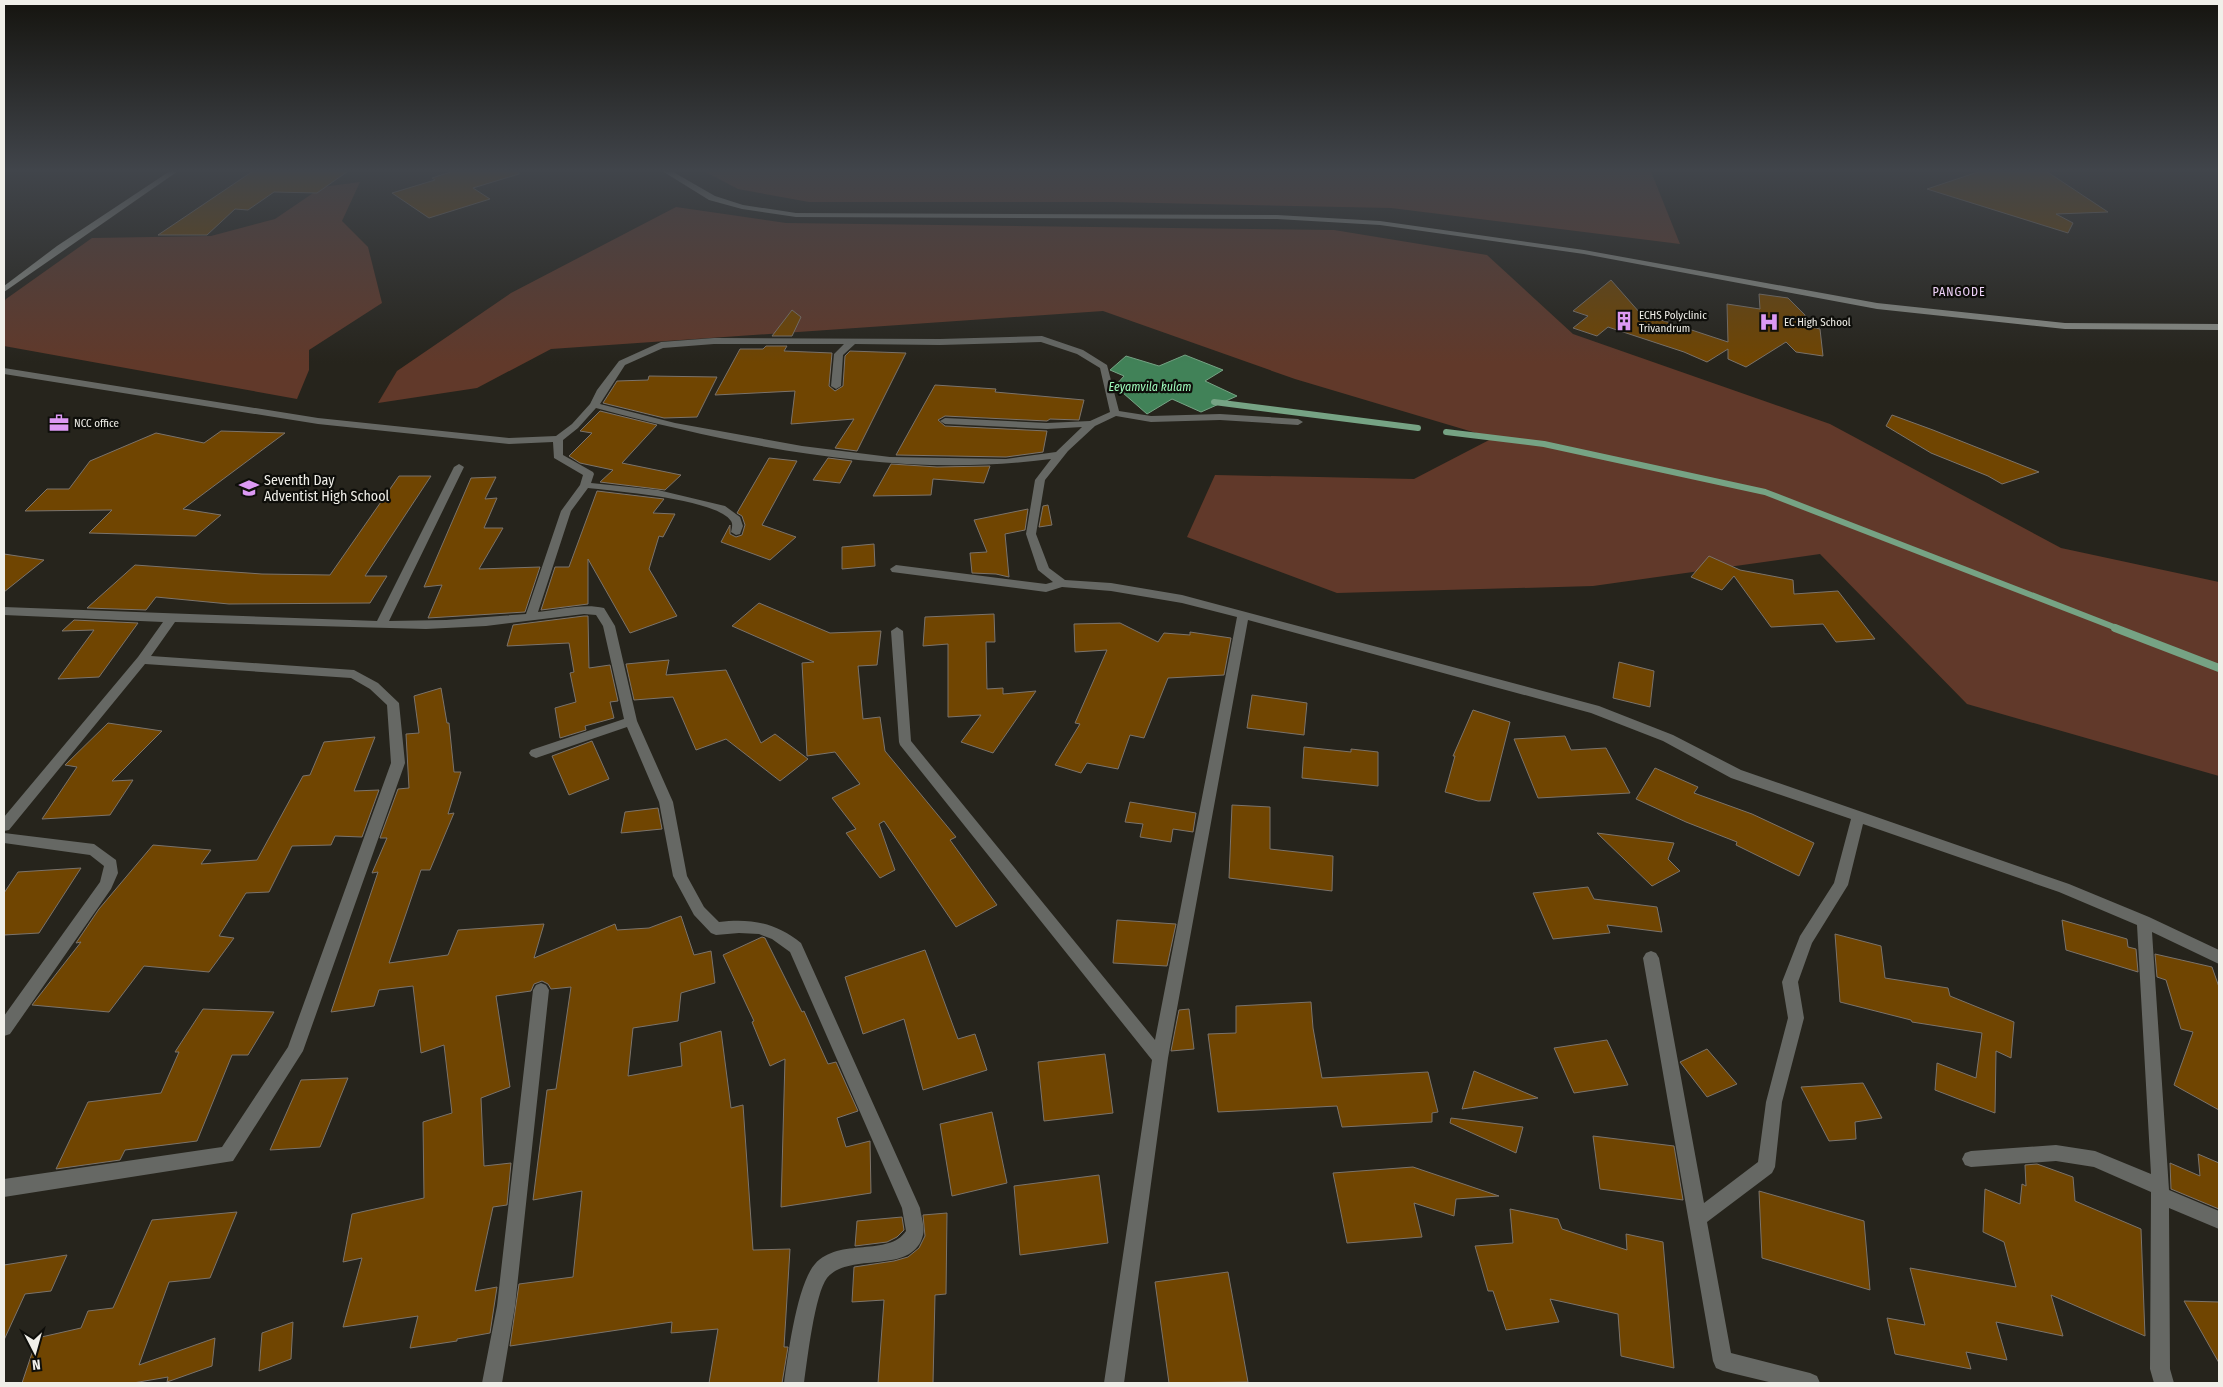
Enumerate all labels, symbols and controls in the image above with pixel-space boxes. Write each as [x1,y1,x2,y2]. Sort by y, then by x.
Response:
district label: PANGODE [1932,285,1986,299]
place label: ECHS Polyclinic Trivandrum [1639,309,1707,335]
building icon: ECHS Polyclinic Trivandrum [1613,310,1635,332]
hospital icon: EC High School [1758,311,1780,333]
place label: EC High School [1784,316,1851,329]
water label: Eeyamvila kulam [1109,380,1191,394]
office icon: NCC office [48,412,70,434]
place label: NCC office [74,417,119,430]
place label: Seventh Day Adventist High School [264,472,390,505]
school or university icon: Seventh Day Adventist High School [238,477,260,499]
north arrow [10,1327,60,1377]
text: N [31,1356,41,1373]

